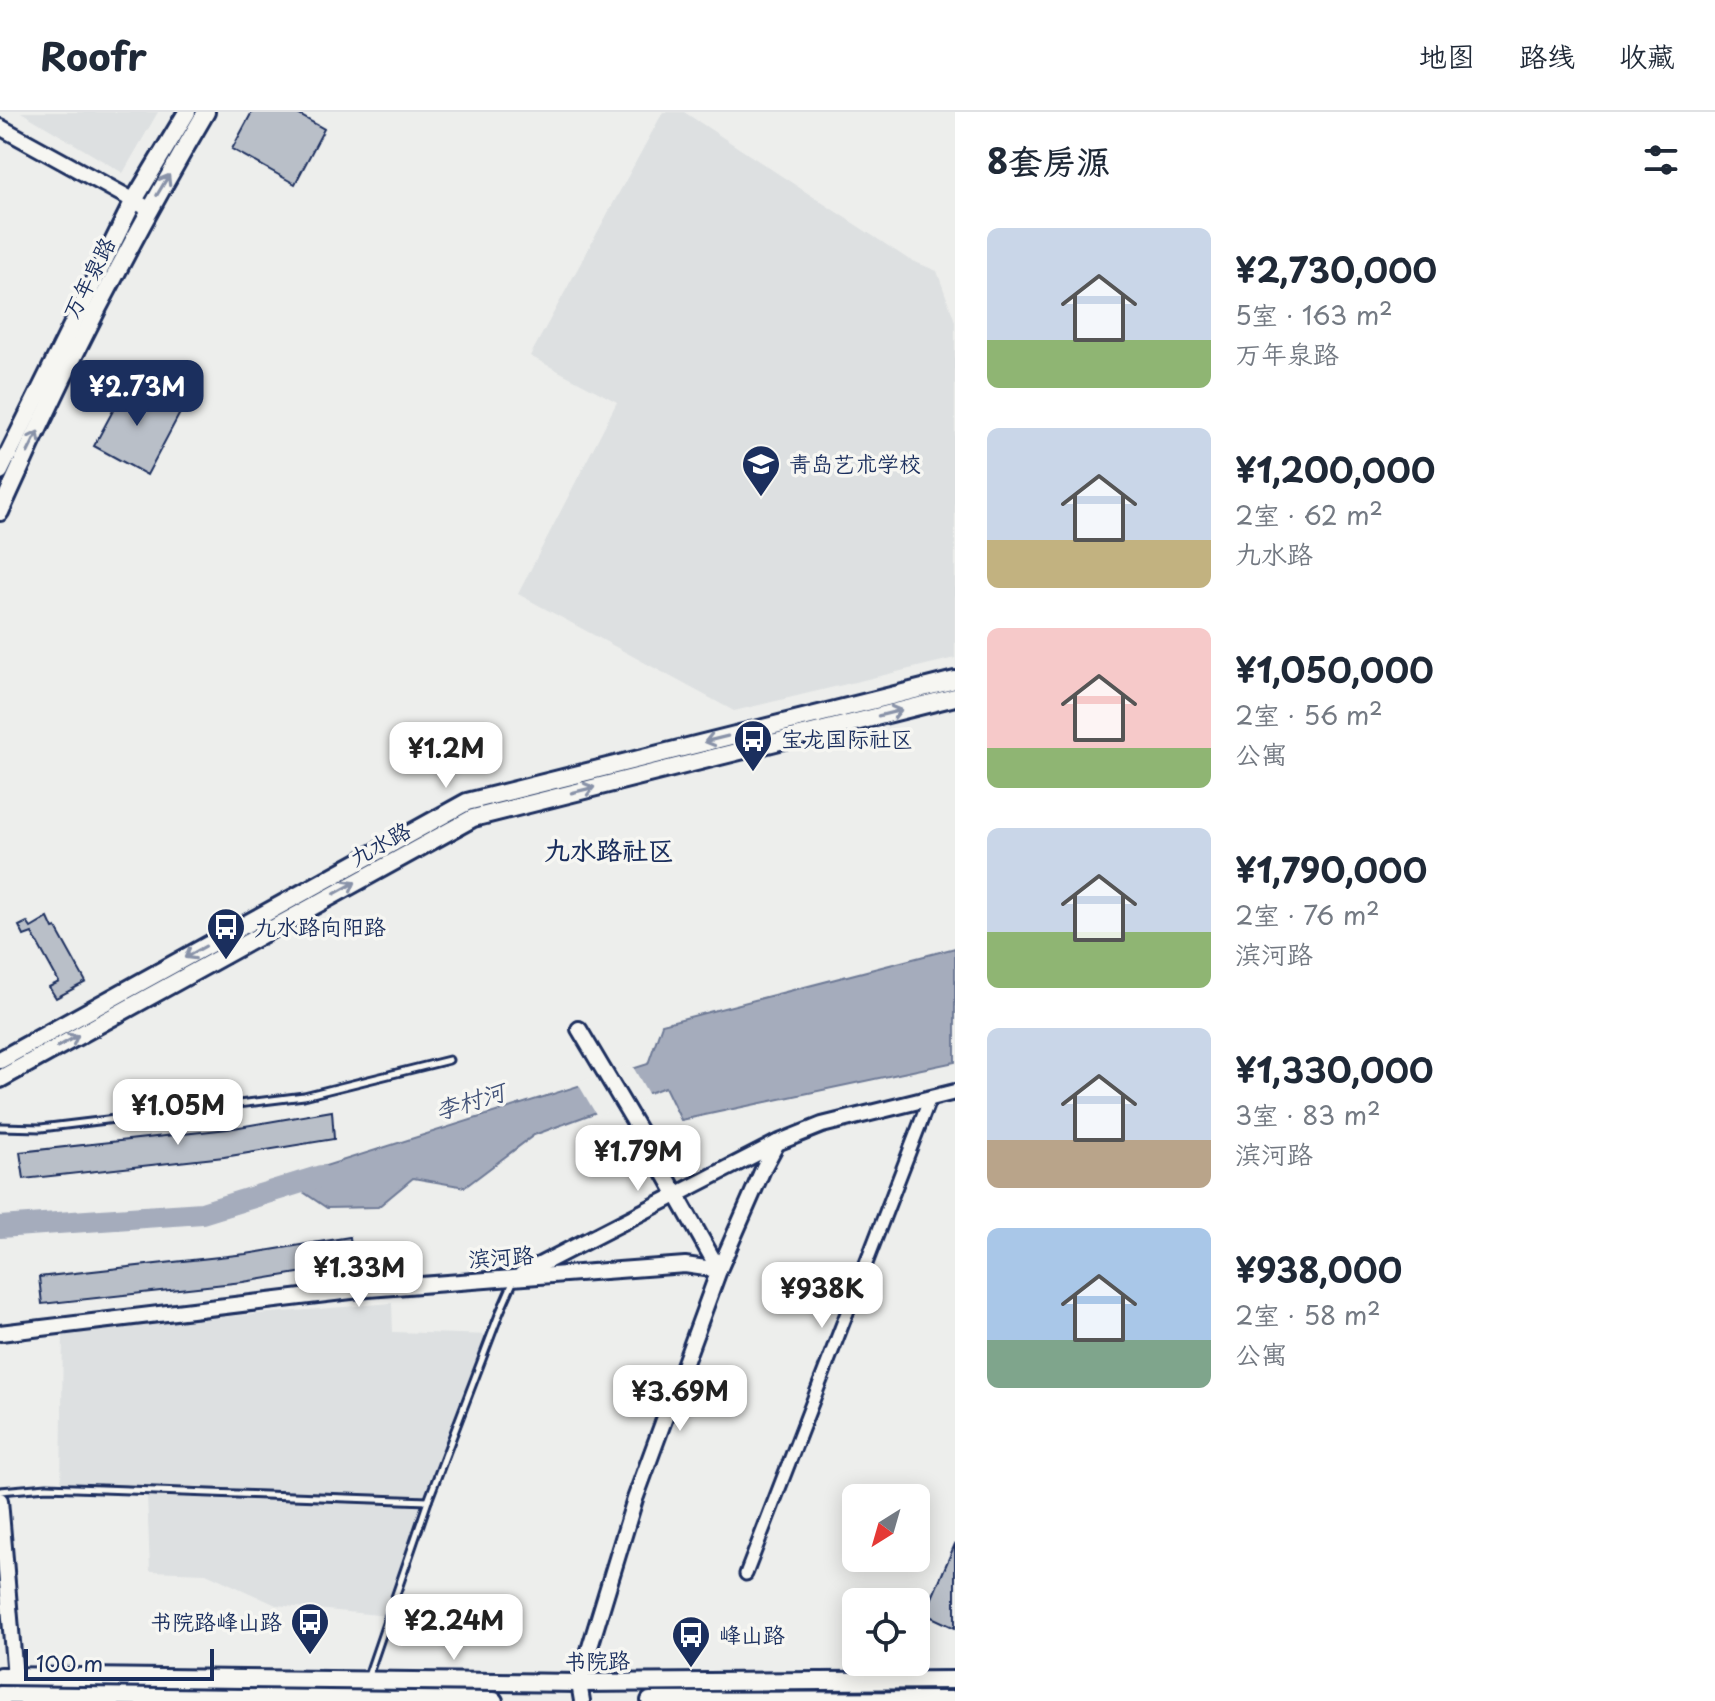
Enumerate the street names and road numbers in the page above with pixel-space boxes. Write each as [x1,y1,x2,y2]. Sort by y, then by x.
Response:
street label: 万年泉路 [53,231,122,324]
street label: 九水路 [342,812,416,873]
street label: 滨河路 [467,1237,535,1274]
street label: 书院路 [564,1642,630,1677]

